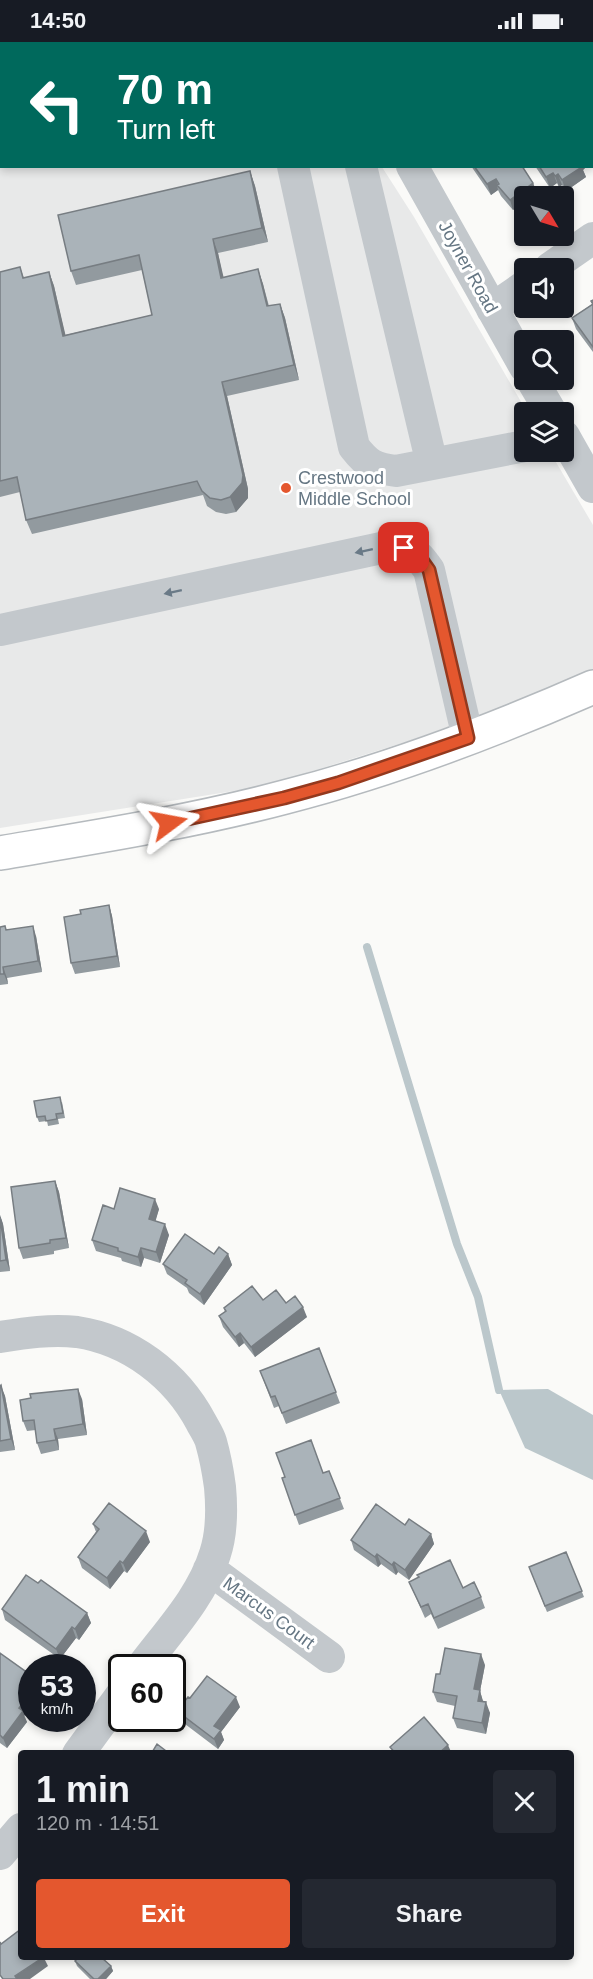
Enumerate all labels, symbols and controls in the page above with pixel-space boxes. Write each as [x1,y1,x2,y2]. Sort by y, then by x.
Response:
text: 14:50 [30,8,86,33]
icon: left [18,66,96,144]
text: 70 m [117,66,213,113]
text: Turn left [117,115,215,145]
north arrow [514,186,574,246]
map controls [514,186,574,462]
street label: Joyner Road [435,218,501,316]
button: sound [514,258,574,318]
button: search [514,330,574,390]
button: layers [514,402,574,462]
place label: Crestwood Middle School [298,468,411,509]
marker: Crestwood Middle School [279,481,293,495]
pin [378,522,429,573]
icon: arrive [387,531,420,564]
one-way arrow [354,547,373,556]
one-way arrow [163,588,182,597]
position arrow [137,791,201,855]
street label: Marcus Court [219,1573,319,1653]
speed limit sign: 60 [108,1654,186,1732]
text: 53 [40,1669,74,1702]
text: km/h [41,1700,73,1717]
text: 1 min [36,1769,130,1810]
button: close [493,1770,556,1833]
text: 120 m · 14:51 [36,1812,159,1834]
button: Exit [36,1879,290,1948]
button: Share [302,1879,556,1948]

